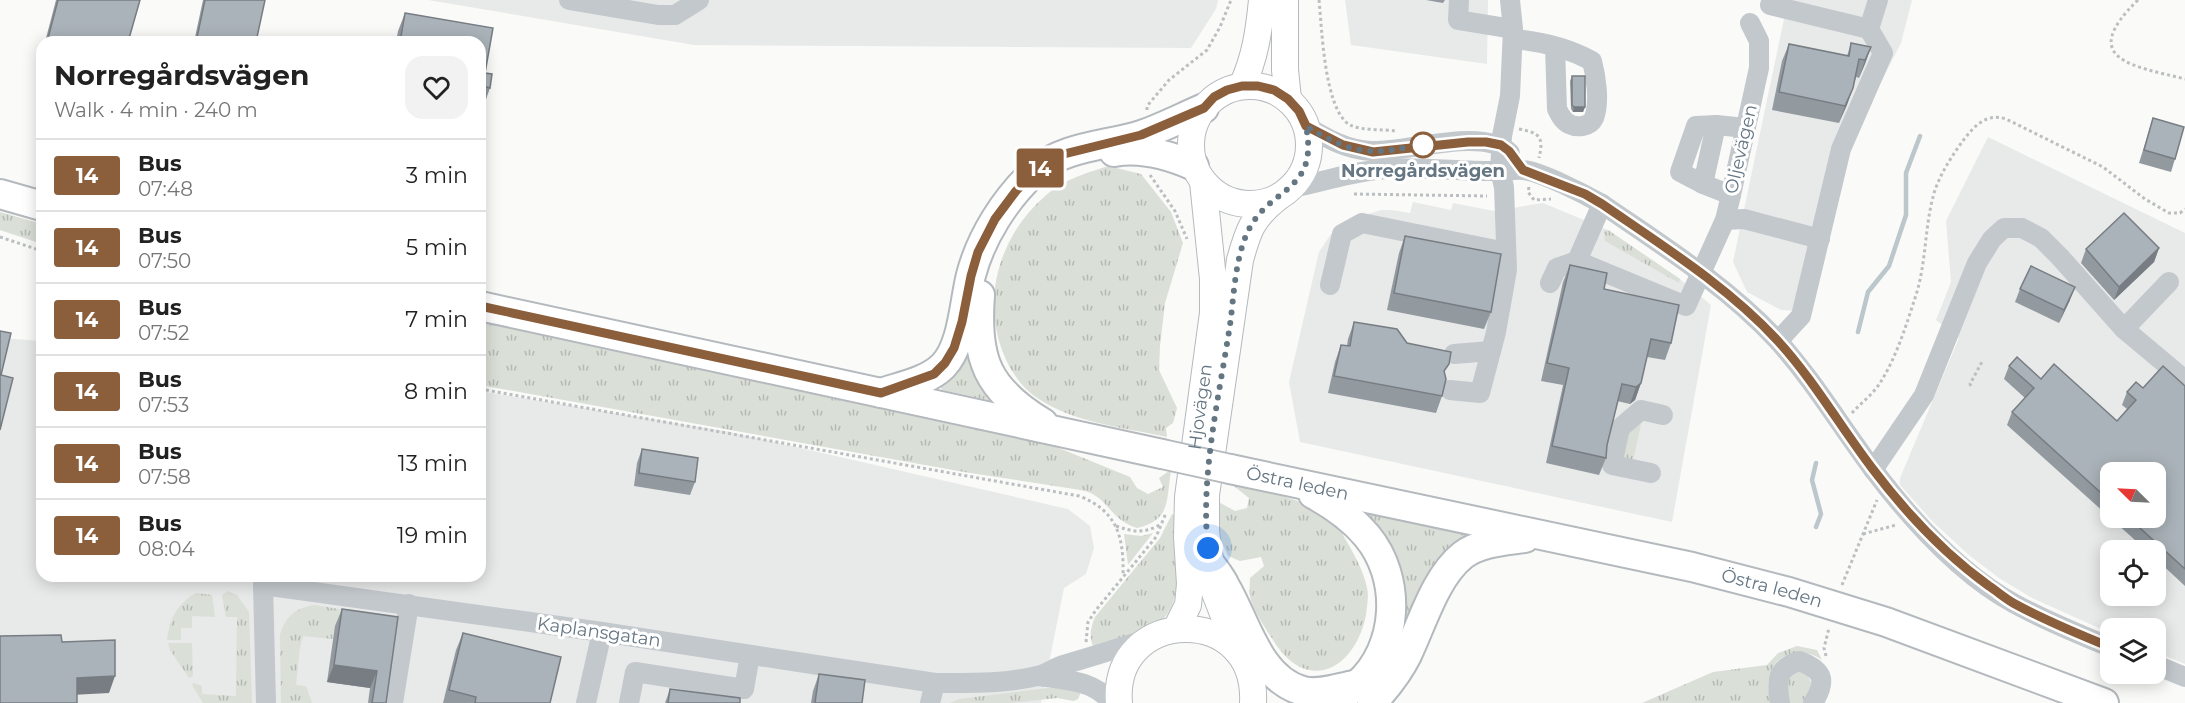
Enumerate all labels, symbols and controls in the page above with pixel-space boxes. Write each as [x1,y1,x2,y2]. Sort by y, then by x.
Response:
button: heart [405,56,468,119]
text: Norregårdsvägen [54,58,309,92]
text: Walk · 4 min · 240 m [54,98,258,122]
street label: Oljevägen [1720,102,1762,196]
marker: Norregårdsvägen [1410,132,1436,158]
line badge: 14 [1013,148,1067,188]
text: Bus [138,150,182,177]
text: 14 [1029,156,1051,181]
place label: Norregårdsvägen [1341,160,1505,182]
text: 3 min [406,162,468,189]
text: 14 [76,163,98,188]
text: 07:48 [138,177,193,201]
text: Bus [138,222,182,249]
text: 5 min [406,234,468,261]
text: 14 [76,235,98,260]
text: 07:50 [138,249,191,273]
text: Bus [138,294,182,321]
text: 7 min [405,306,468,333]
text: 14 [76,307,98,332]
text: 07:52 [138,321,189,345]
street label: Hjovägen [1184,363,1217,451]
text: Bus [138,366,182,393]
text: 8 min [404,378,468,405]
text: 14 [76,379,98,404]
text: 07:53 [138,393,189,417]
text: Bus [138,438,182,465]
text: 13 min [398,450,468,477]
text: 14 [76,451,98,476]
street label: Östra leden [1244,462,1351,505]
north arrow [2100,462,2166,528]
map controls [2100,462,2166,684]
text: 07:58 [138,465,191,489]
text: Bus [138,510,182,537]
text: 19 min [397,522,468,549]
text: 14 [76,523,98,548]
your location [1193,533,1223,563]
text: 08:04 [138,537,195,561]
button: locate [2100,540,2166,606]
street label: Östra leden [1719,564,1825,613]
street label: Kaplansgatan [536,612,662,652]
button: layers [2100,618,2166,684]

